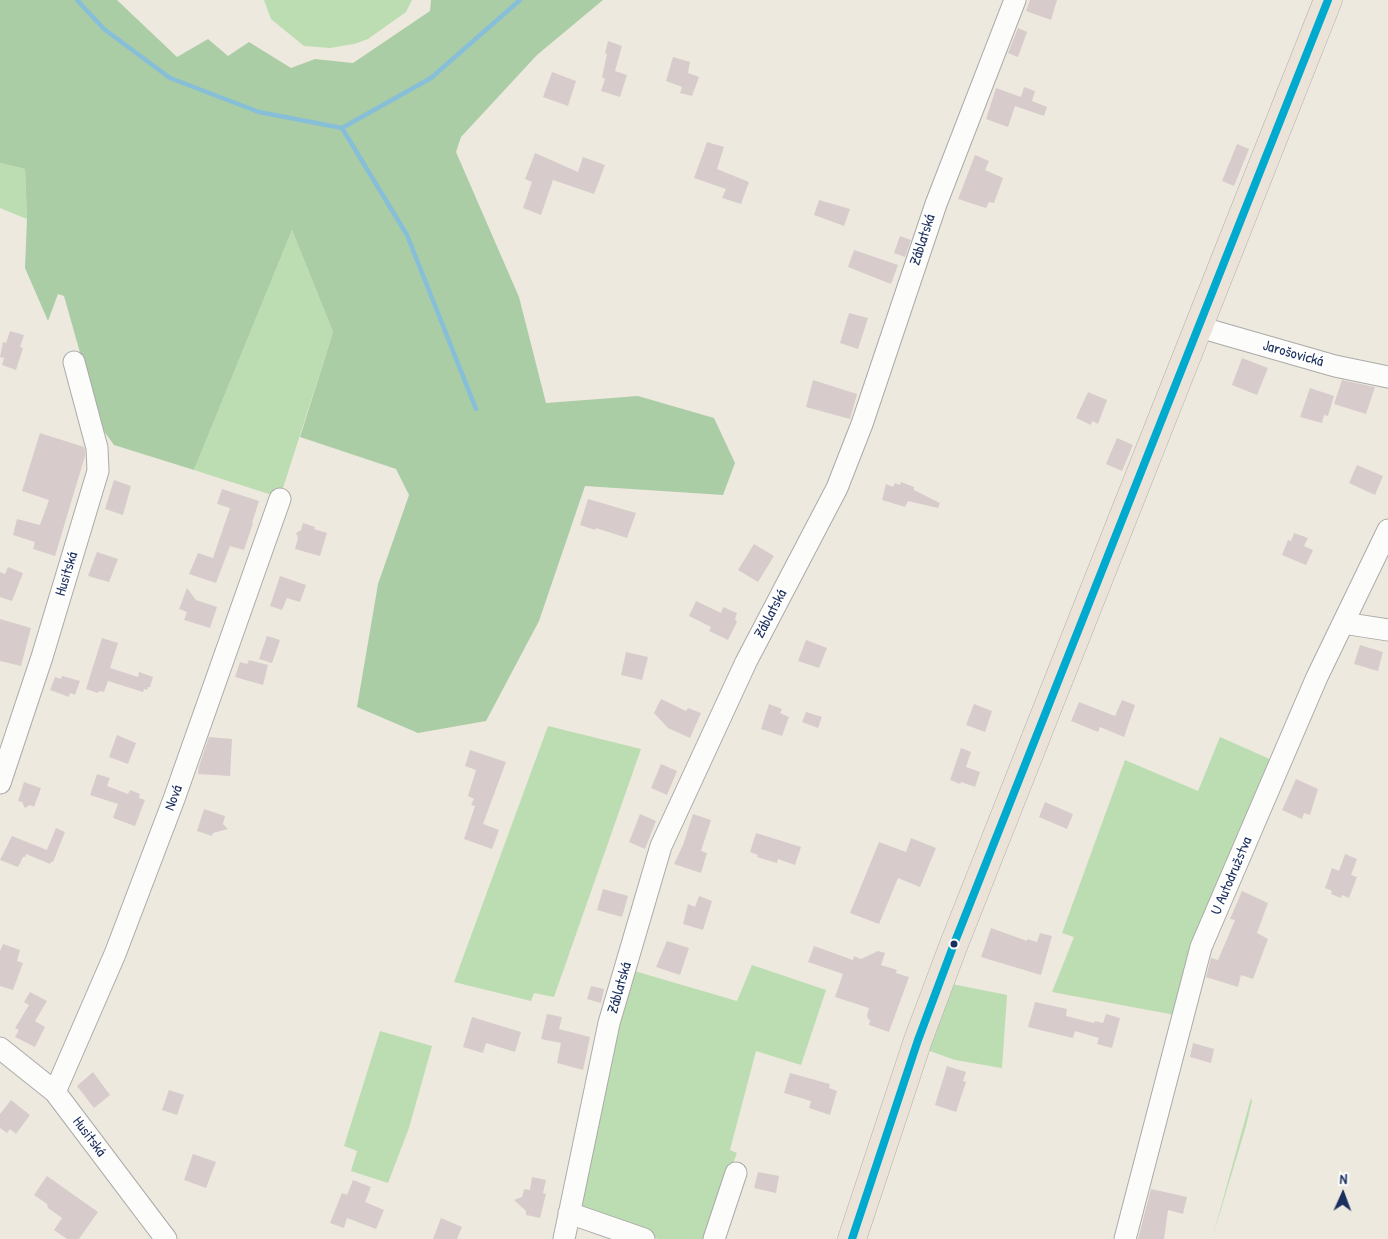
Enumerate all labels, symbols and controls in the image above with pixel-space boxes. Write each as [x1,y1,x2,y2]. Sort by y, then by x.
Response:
street label: Záblatská [906,212,940,268]
street label: Jarošovická [1261,337,1325,371]
street label: Husitská [52,550,82,598]
street label: Záblatská [751,587,791,641]
street label: Nová [161,783,187,813]
street label: U Autodružstva [1207,834,1257,918]
unlabelled marker [949,939,959,949]
street label: Záblatská [604,960,636,1016]
street label: Husitská [68,1114,110,1160]
north arrow [1318,1169,1368,1219]
text: N [1339,1169,1348,1188]

